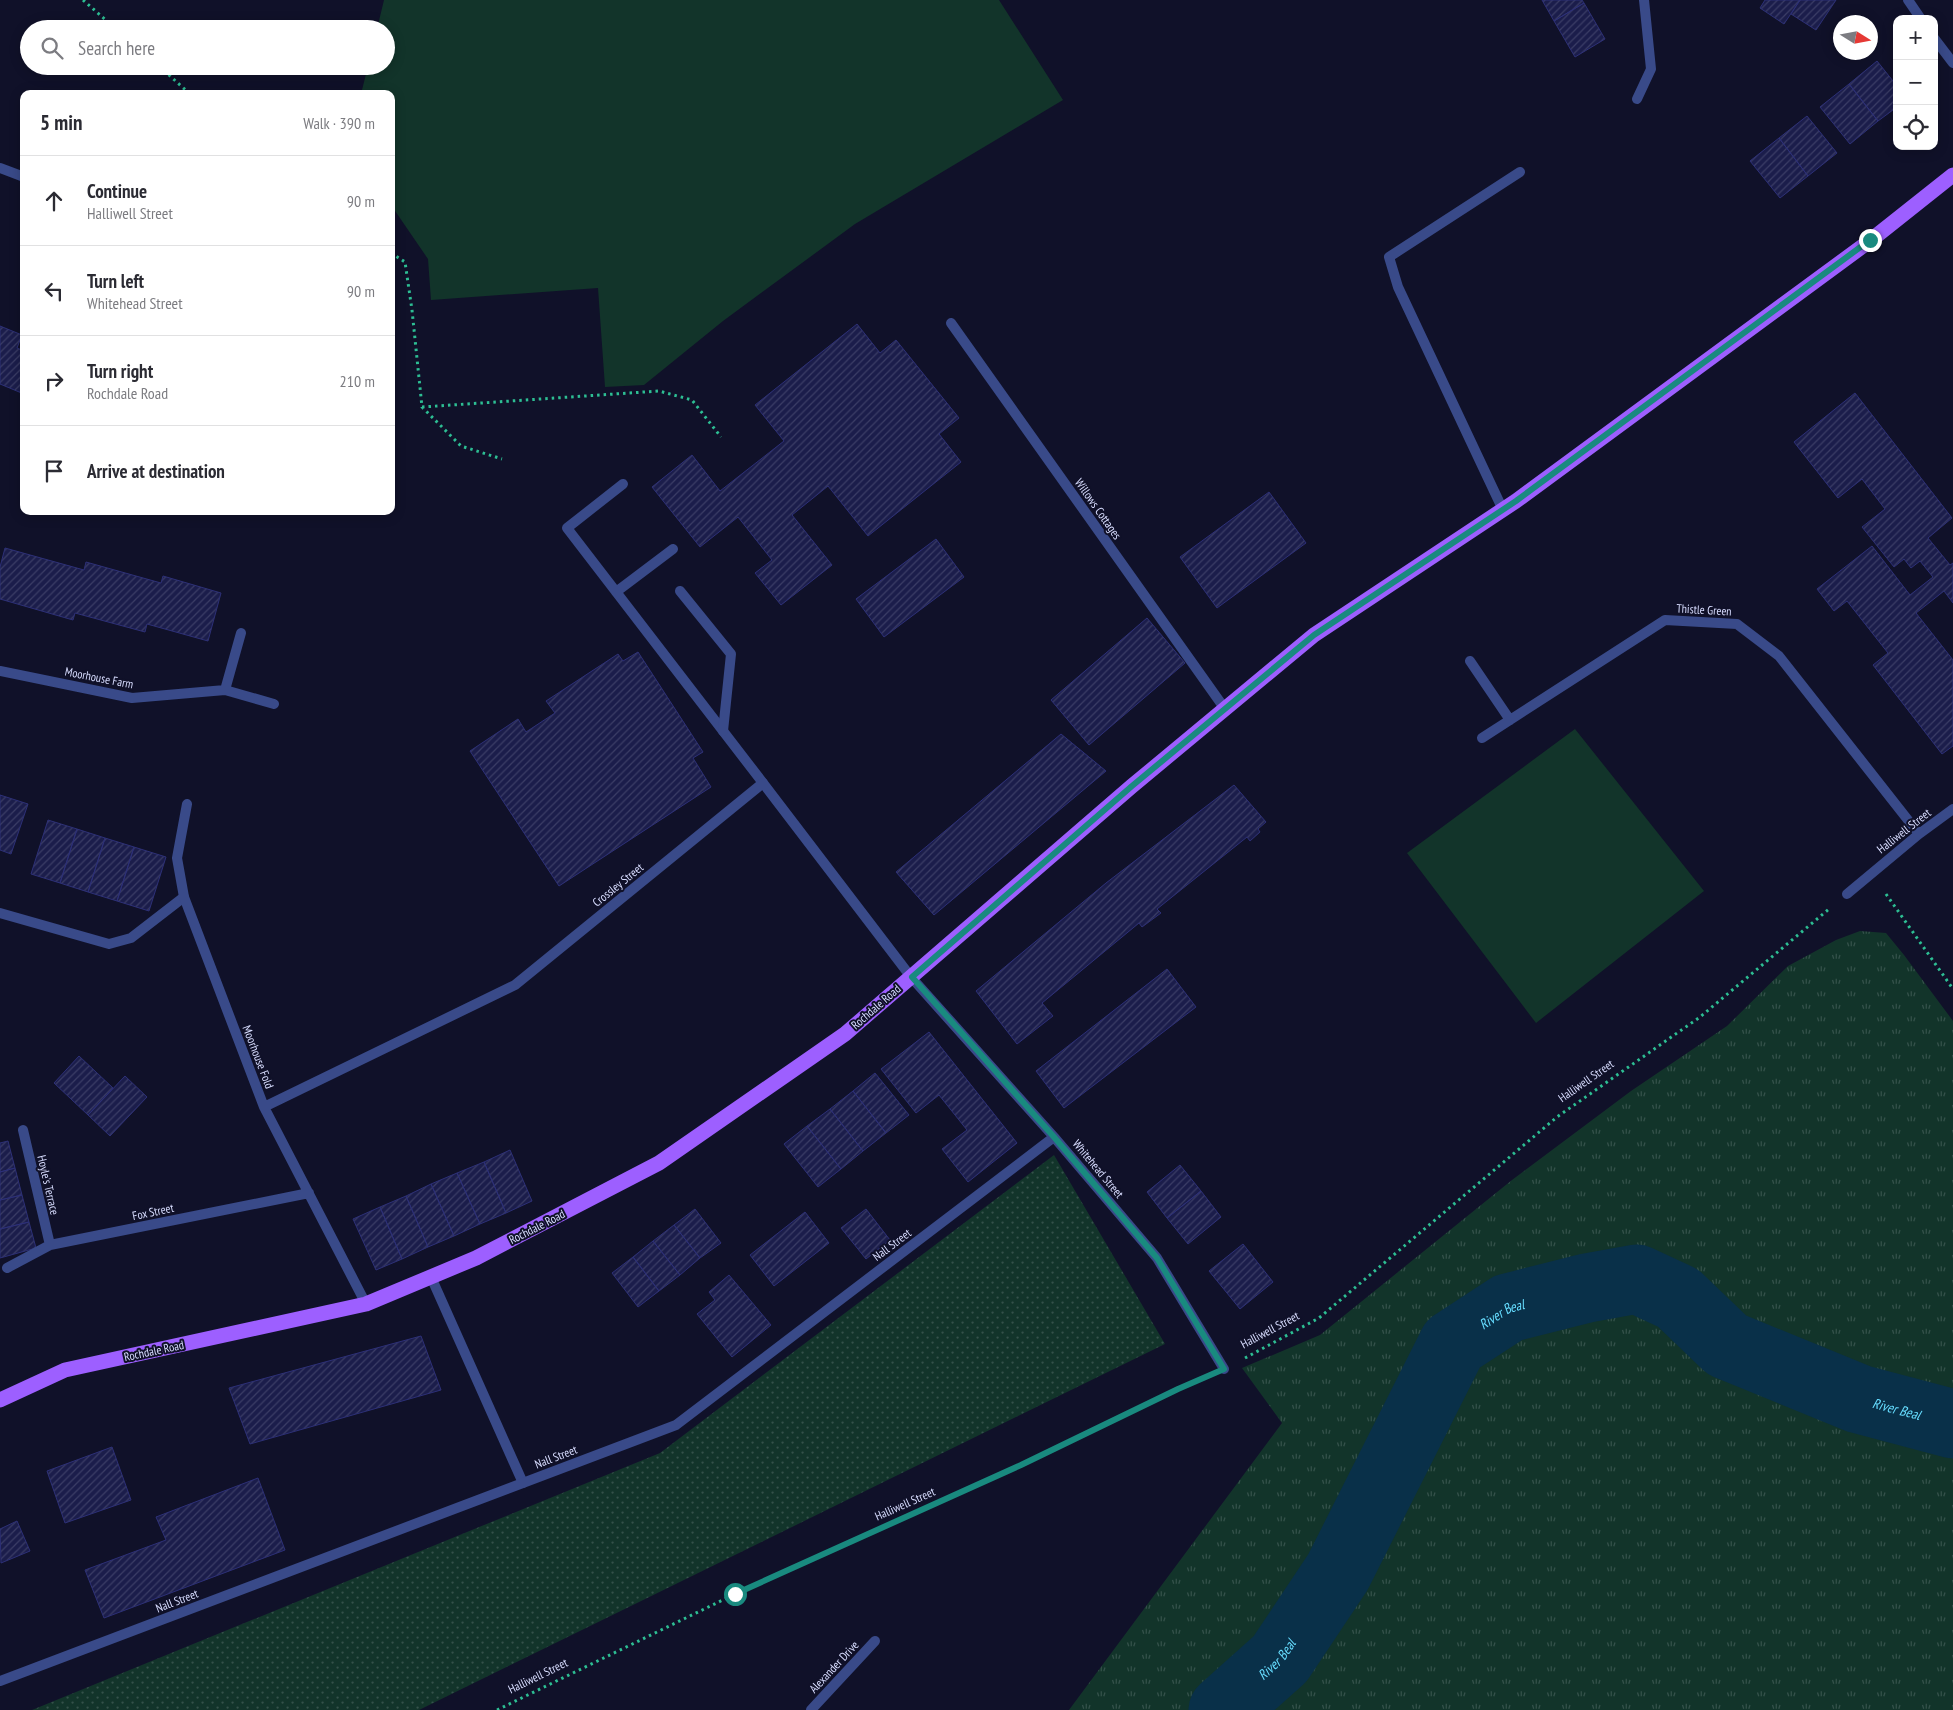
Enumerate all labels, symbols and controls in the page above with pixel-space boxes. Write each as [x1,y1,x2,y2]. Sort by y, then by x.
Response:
north arrow [1833,15,1878,60]
map controls [1893,15,1938,150]
button: + [1893,15,1938,60]
search box [20,20,395,75]
icon: search [38,34,66,62]
text: Search here [78,36,155,60]
button: − [1893,60,1938,105]
button: locate [1893,105,1938,150]
text: 5 min [40,109,82,136]
text: Walk · 390 m [303,113,375,133]
text: Continue [87,179,147,203]
icon: ahead [40,187,68,215]
text: 90 m [347,191,375,211]
text: Halliwell Street [87,203,173,223]
route end [1859,229,1882,252]
text: Turn left [87,269,144,293]
icon: left [40,277,68,305]
text: 90 m [347,281,375,301]
text: Whitehead Street [87,293,183,313]
text: Turn right [87,359,153,383]
icon: right [40,367,68,395]
text: 210 m [340,371,375,391]
text: Rochdale Road [87,383,168,403]
icon: arrive [40,457,68,485]
text: Arrive at destination [87,459,225,483]
street label: Willows Cottages [1072,475,1125,542]
street label: Thistle Green [1676,601,1732,618]
street label: Moorhouse Farm [64,664,135,692]
street label: Halliwell Street [1874,804,1934,856]
street label: Crossley Street [589,859,647,910]
street label: Rochdale Road [848,981,904,1032]
street label: Moorhouse Fold [240,1023,277,1091]
street label: Halliwell Street [1555,1056,1617,1105]
street label: Whitehead Street [1070,1136,1128,1202]
street label: Hoyle's Terrace [34,1154,63,1216]
street label: Fox Street [131,1200,176,1223]
street label: Rochdale Road [506,1206,567,1247]
street label: Nall Street [870,1225,914,1264]
water label: River Beal [1476,1295,1528,1333]
street label: Halliwell Street [1238,1308,1302,1351]
street label: Rochdale Road [123,1337,185,1364]
water label: River Beal [1871,1394,1924,1424]
street label: Nall Street [532,1441,580,1471]
street label: Halliwell Street [872,1483,938,1523]
route start [724,1583,747,1606]
street label: Nall Street [153,1585,201,1615]
water label: River Beal [1254,1634,1301,1684]
street label: Alexander Drive [806,1637,862,1696]
street label: Halliwell Street [506,1654,571,1696]

